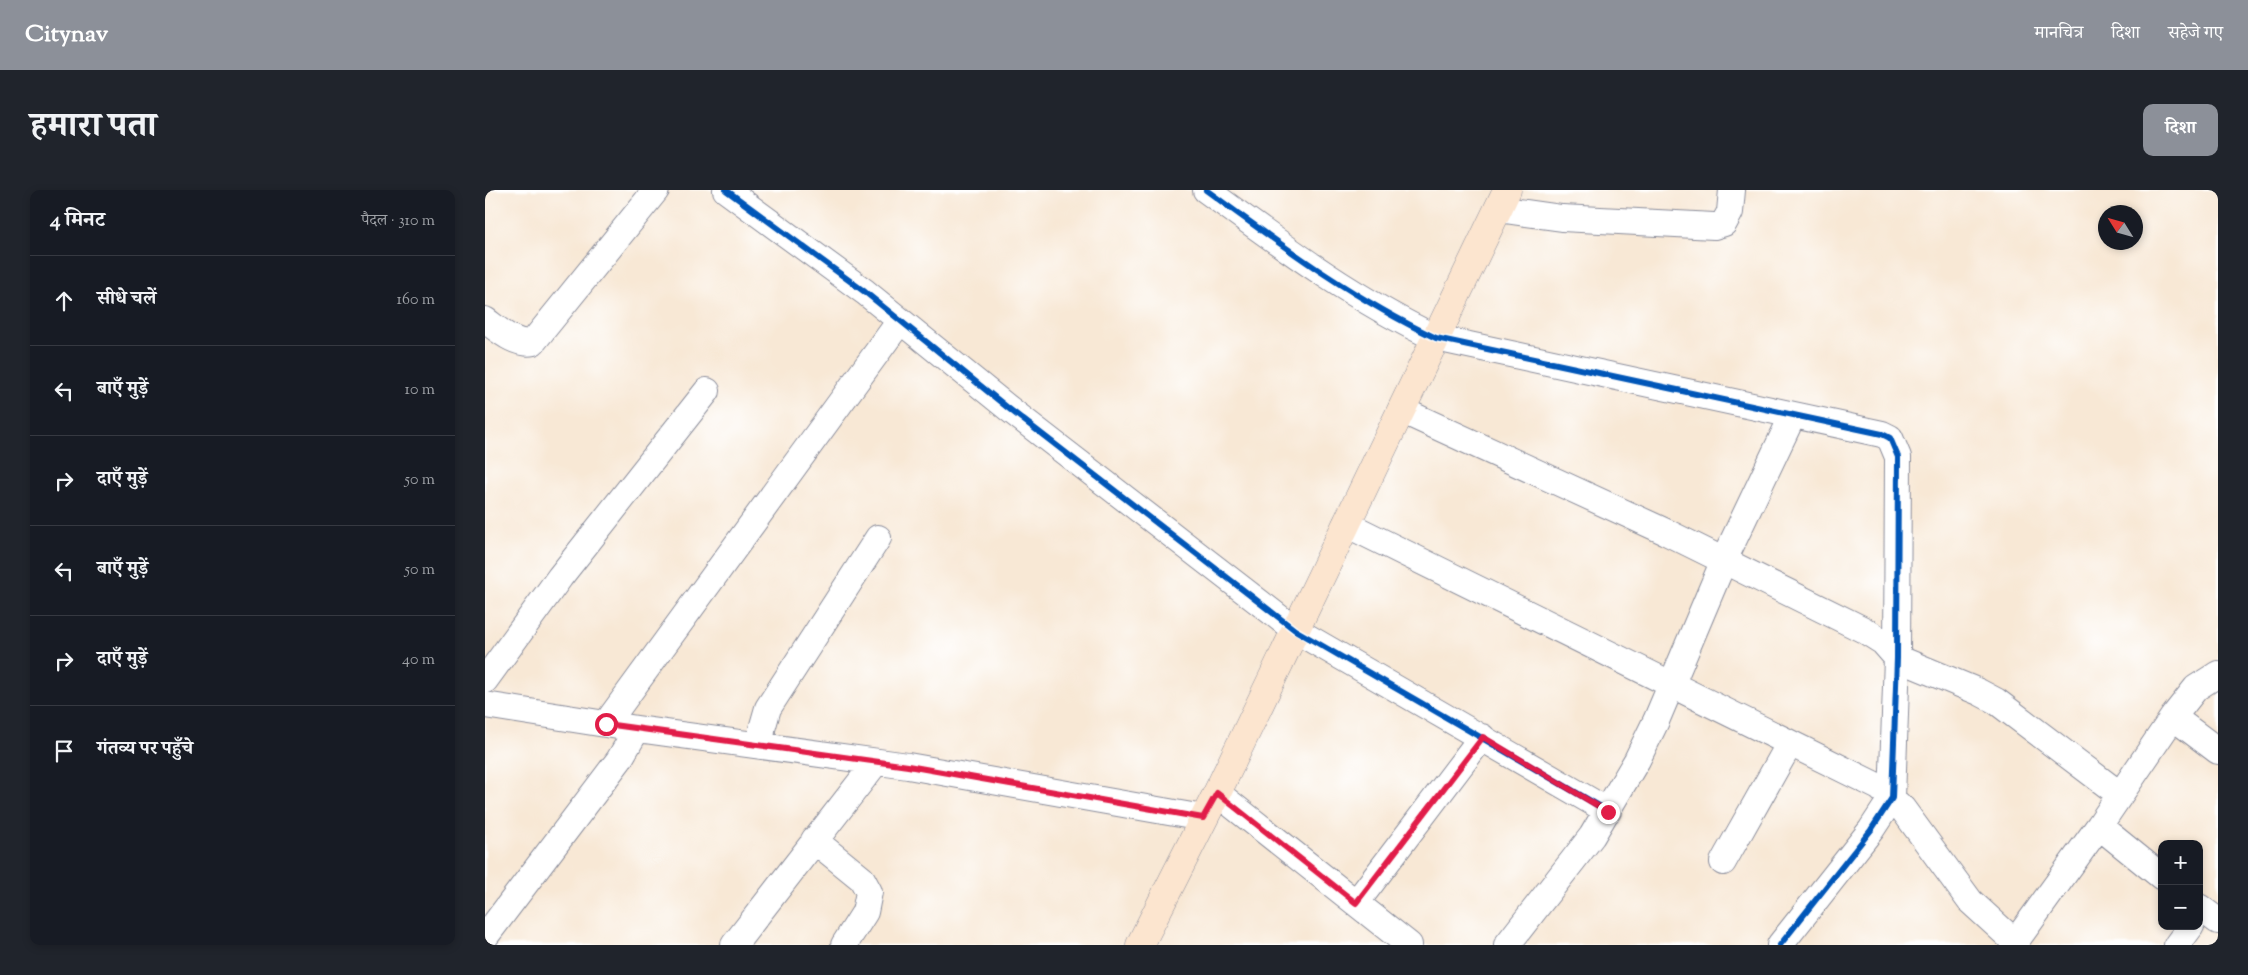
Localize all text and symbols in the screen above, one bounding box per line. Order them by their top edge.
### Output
text: Citynav [25,18,108,52]
text: मानचित्र [2035,21,2083,47]
text: दिशा [2111,21,2140,47]
text: सहेजे गए [2168,21,2223,47]
text: हमारा पता [30,102,157,153]
button: दिशा [2143,104,2218,156]
north arrow [2098,205,2143,250]
text: 4 मिनट [50,206,105,236]
text: पैदल · 310 m [361,210,435,233]
text: सीधे चलें [97,286,156,313]
icon: ahead [50,287,78,315]
text: 160 m [397,289,435,312]
text: बाएँ मुड़ें [97,376,148,403]
icon: left [50,377,78,405]
text: 10 m [405,379,435,402]
text: दाएँ मुड़ें [97,466,148,493]
icon: right [50,467,78,495]
text: 50 m [404,469,435,492]
text: बाएँ मुड़ें [97,556,148,583]
icon: left [50,557,78,585]
text: 50 m [404,559,435,582]
text: दाएँ मुड़ें [97,646,148,673]
icon: right [50,647,78,675]
text: 40 m [402,649,435,672]
route start [595,713,618,736]
text: गंतव्य पर पहुँचे [97,736,193,763]
icon: arrive [50,737,78,765]
route end [1597,801,1620,824]
map controls [2158,840,2203,930]
button: + [2158,840,2203,885]
button: − [2158,885,2203,930]

